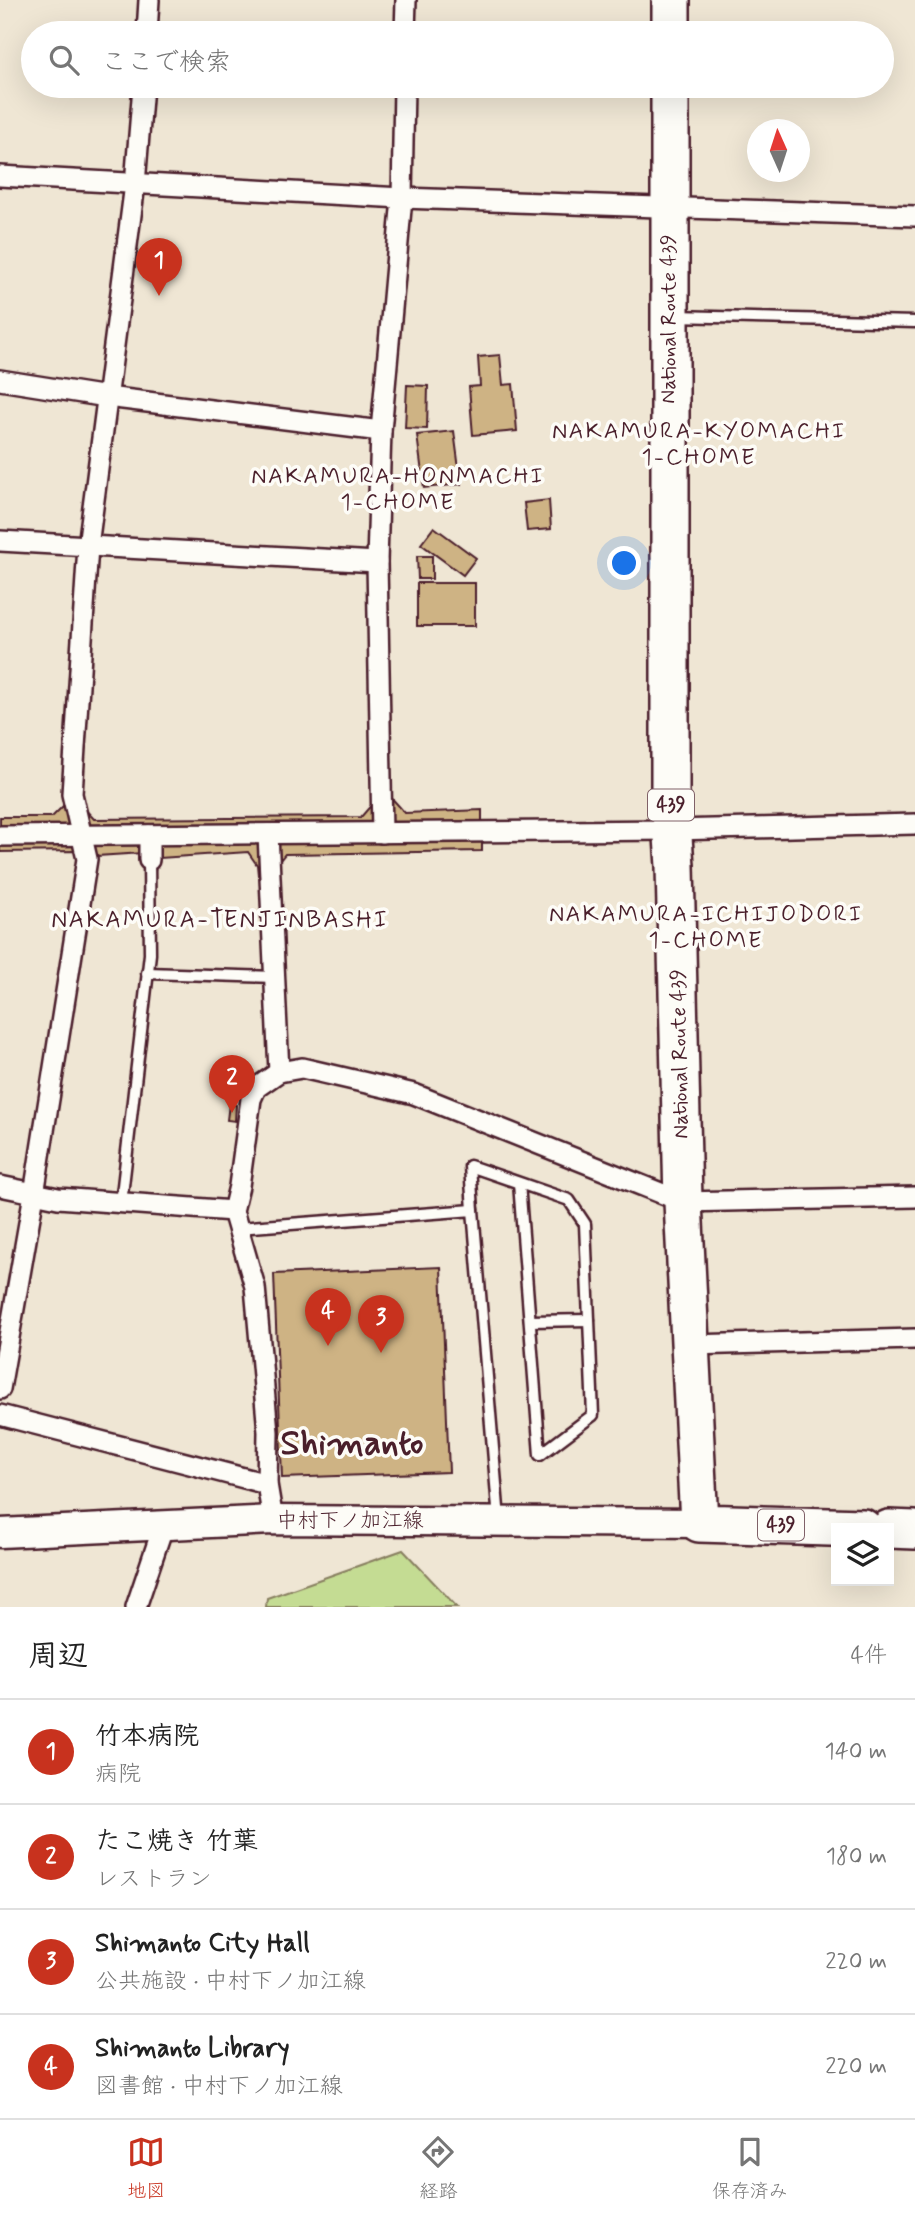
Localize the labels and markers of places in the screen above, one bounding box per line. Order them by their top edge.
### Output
pin: 1 [136,238,182,296]
pin: 2 [209,1055,255,1113]
pin: 4 [305,1288,351,1346]
pin: 3 [358,1295,404,1353]

